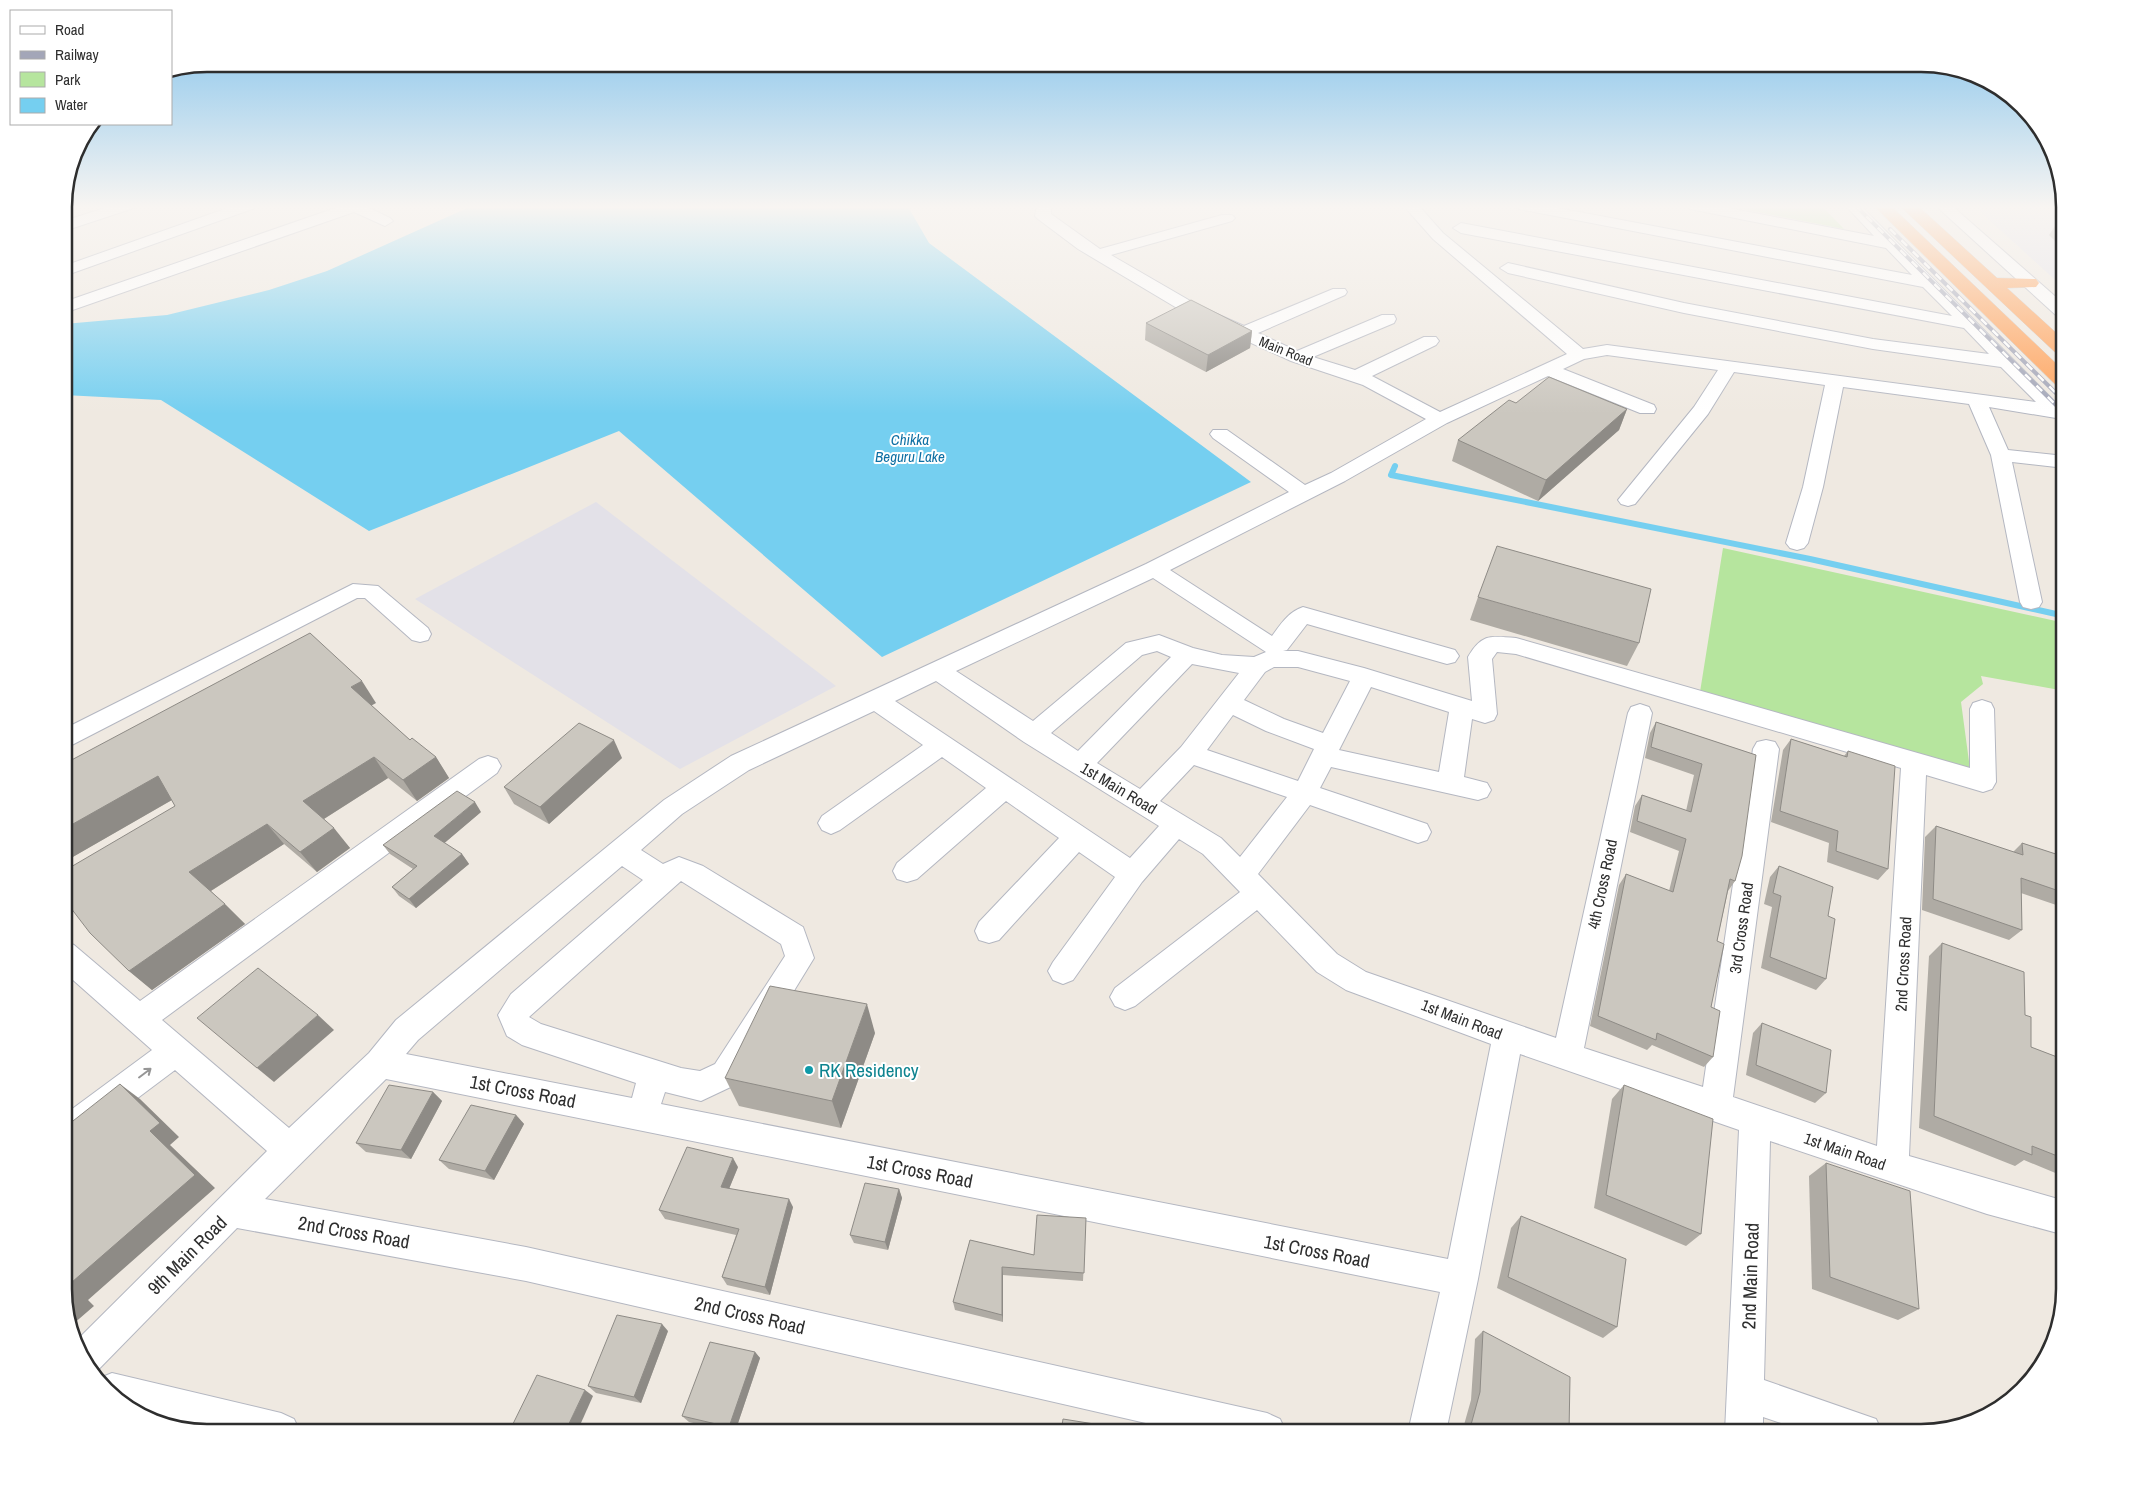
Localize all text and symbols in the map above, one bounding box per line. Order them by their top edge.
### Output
legend [10,10,172,125]
text: Road [55,19,84,40]
text: Railway [55,44,100,65]
text: Park [55,69,81,90]
text: Water [55,94,87,115]
street label: Main Road [1257,332,1315,370]
water label: Chikka Beguru Lake [875,429,945,467]
street label: 1st Main Road [1077,757,1161,819]
street label: 4th Cross Road [1582,837,1622,931]
street label: 3rd Cross Road [1724,881,1758,975]
street label: 2nd Cross Road [1890,916,1916,1012]
street label: 1st Main Road [1418,993,1506,1045]
place label: RK Residency [819,1057,919,1083]
marker: RK Residency [803,1064,815,1076]
one-way arrow [138,1068,152,1078]
street label: 1st Cross Road [468,1068,578,1114]
street label: 1st Main Road [1801,1127,1889,1175]
street label: 1st Cross Road [865,1148,975,1194]
street label: 2nd Cross Road [296,1209,412,1255]
street label: 9th Main Road [142,1210,232,1300]
street label: 2nd Main Road [1735,1222,1765,1330]
street label: 1st Cross Road [1262,1228,1372,1274]
street label: 2nd Cross Road [692,1290,808,1340]

